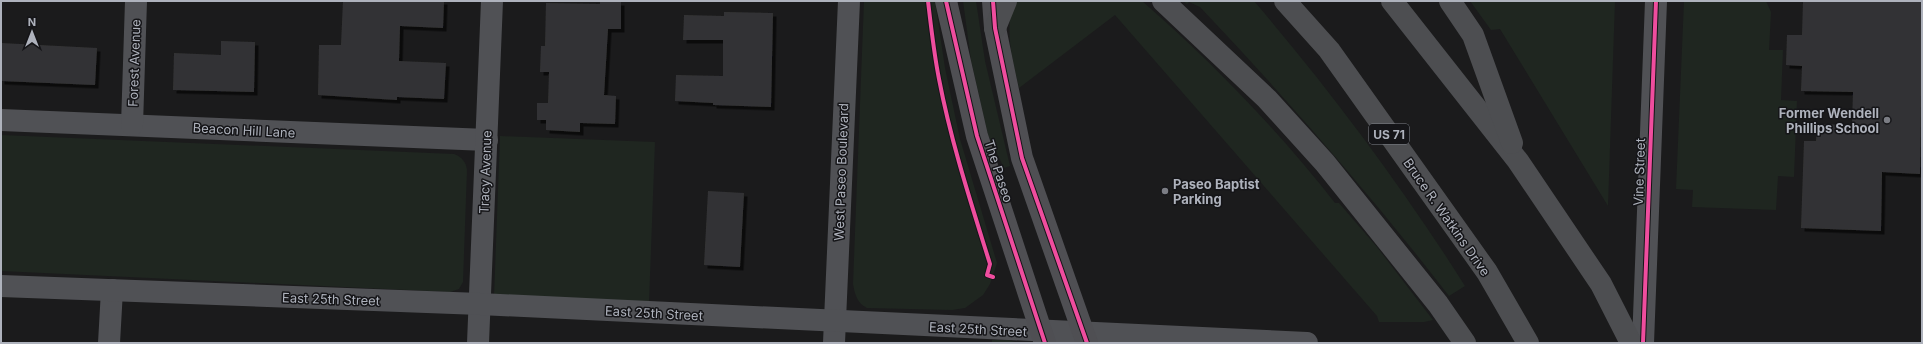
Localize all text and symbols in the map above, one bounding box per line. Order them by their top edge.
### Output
north arrow [12,12,52,52]
text: N [28,15,36,29]
street label: Forest Avenue [124,19,144,107]
street label: West Paseo Boulevard [831,103,851,241]
place label: Former Wendell Phillips School [1779,105,1879,136]
marker: Former Wendell Phillips School [1882,115,1892,125]
street label: Beacon Hill Lane [192,119,296,141]
road number: US 71 [1369,124,1409,144]
street label: Tracy Avenue [476,130,494,214]
street label: The Paseo [981,138,1017,205]
street label: Vine Street [1630,138,1648,206]
street label: Bruce R. Watkins Drive [1400,155,1494,279]
place label: Paseo Baptist Parking [1173,176,1260,207]
marker: Paseo Baptist Parking [1160,186,1170,196]
street label: East 25th Street [282,289,380,309]
street label: East 25th Street [605,302,703,324]
street label: East 25th Street [929,318,1027,340]

